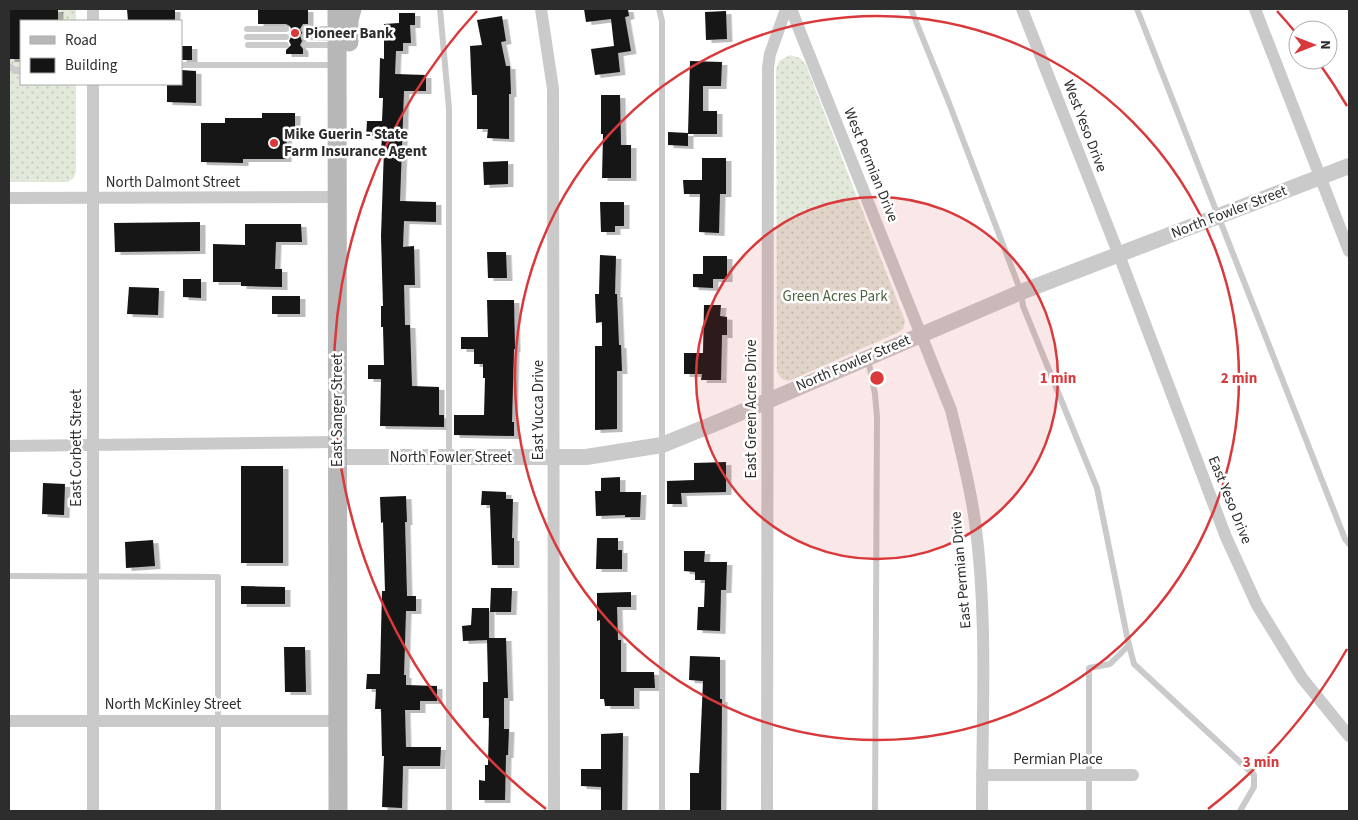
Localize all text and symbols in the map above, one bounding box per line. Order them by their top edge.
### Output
legend [20,20,182,85]
north arrow [1288,20,1338,70]
place label: Pioneer Bank [305,23,394,44]
marker: Pioneer Bank [289,27,301,39]
text: Road [65,30,97,51]
text: N [1315,40,1335,50]
text: Building [65,55,118,76]
street label: West Yeso Drive [1058,77,1112,175]
street label: West Permian Drive [839,105,903,225]
place label: Mike Guerin - State Farm Insurance Agent [284,124,427,162]
marker: Mike Guerin - State Farm Insurance Agent [268,137,280,149]
street label: North Dalmont Street [106,172,240,193]
street label: North Fowler Street [1168,180,1290,244]
park label: Green Acres Park [782,286,888,307]
street label: North Fowler Street [793,329,913,397]
street label: East Green Acres Drive [741,339,762,479]
street label: East Sanger Street [327,353,348,467]
street label: East Yucca Drive [528,360,549,460]
text: 1 min [1040,368,1076,389]
text: 2 min [1221,368,1257,389]
centre of rings [868,369,886,387]
street label: East Corbett Street [66,389,87,507]
street label: North Fowler Street [390,447,512,468]
street label: East Yeso Drive [1203,453,1257,547]
street label: East Permian Drive [945,510,977,630]
street label: North McKinley Street [105,694,241,715]
street label: Permian Place [1013,749,1103,770]
text: 3 min [1243,752,1279,773]

